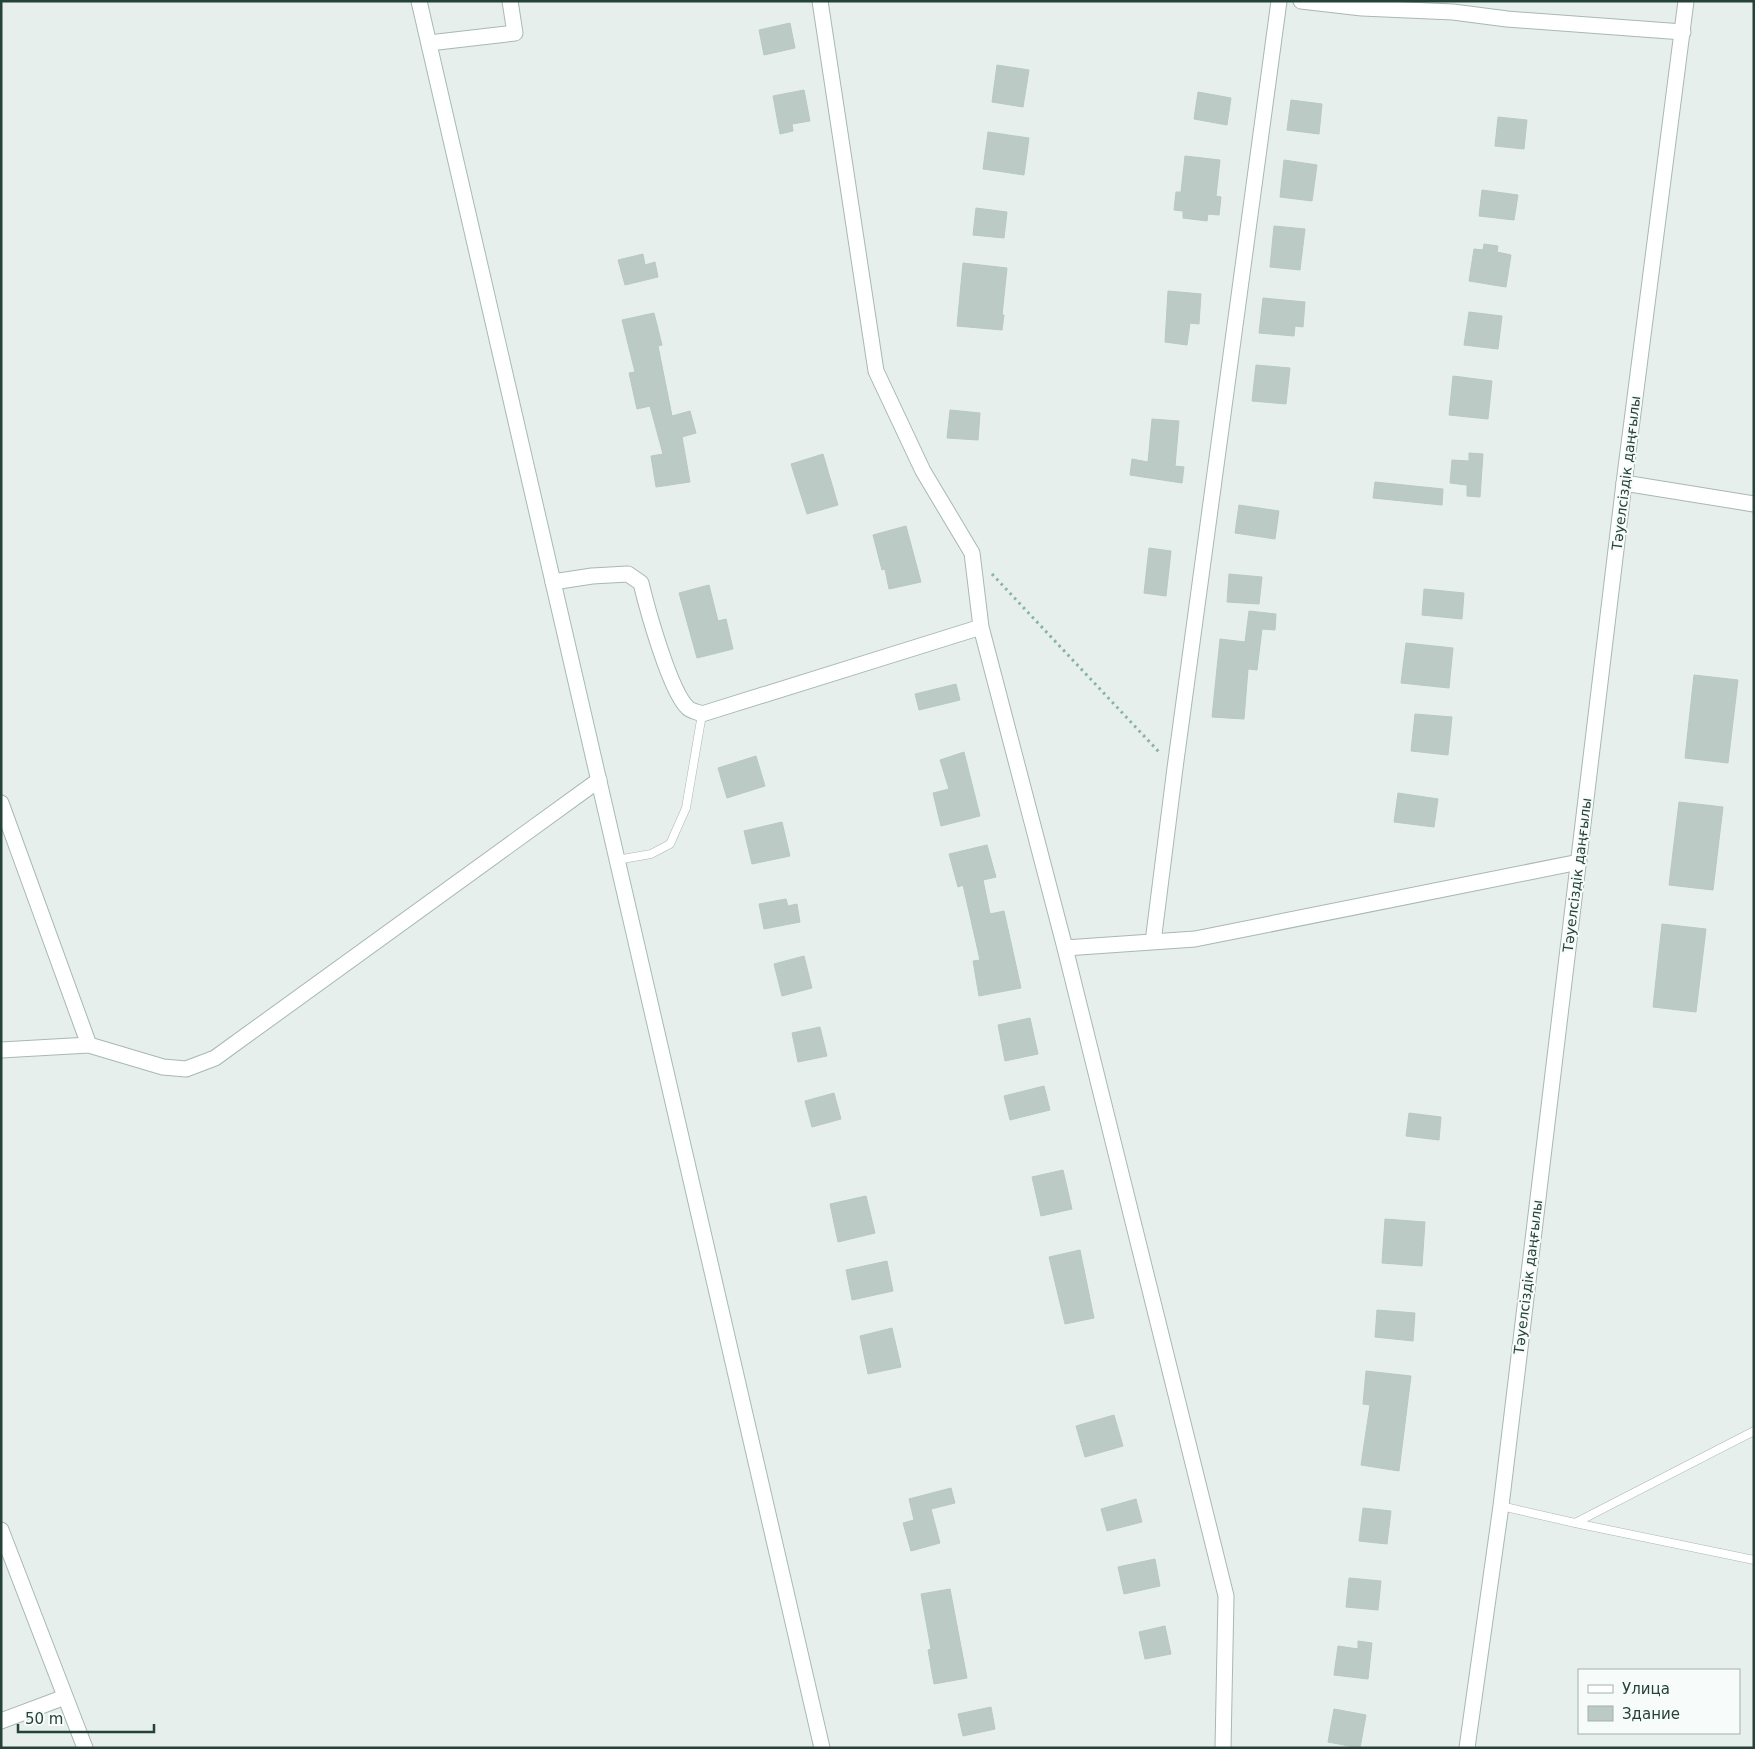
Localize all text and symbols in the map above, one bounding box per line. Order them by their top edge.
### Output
street label: Тәуелсіздік даңғылы [1608,395,1643,552]
street label: Тәуелсіздік даңғылы [1559,797,1594,954]
street label: Тәуелсіздік даңғылы [1510,1199,1545,1356]
legend [1578,1669,1740,1734]
text: Улица [1622,1680,1670,1698]
scale bar [18,1702,154,1734]
text: Здание [1622,1705,1680,1723]
text: 50 m [25,1710,63,1728]

